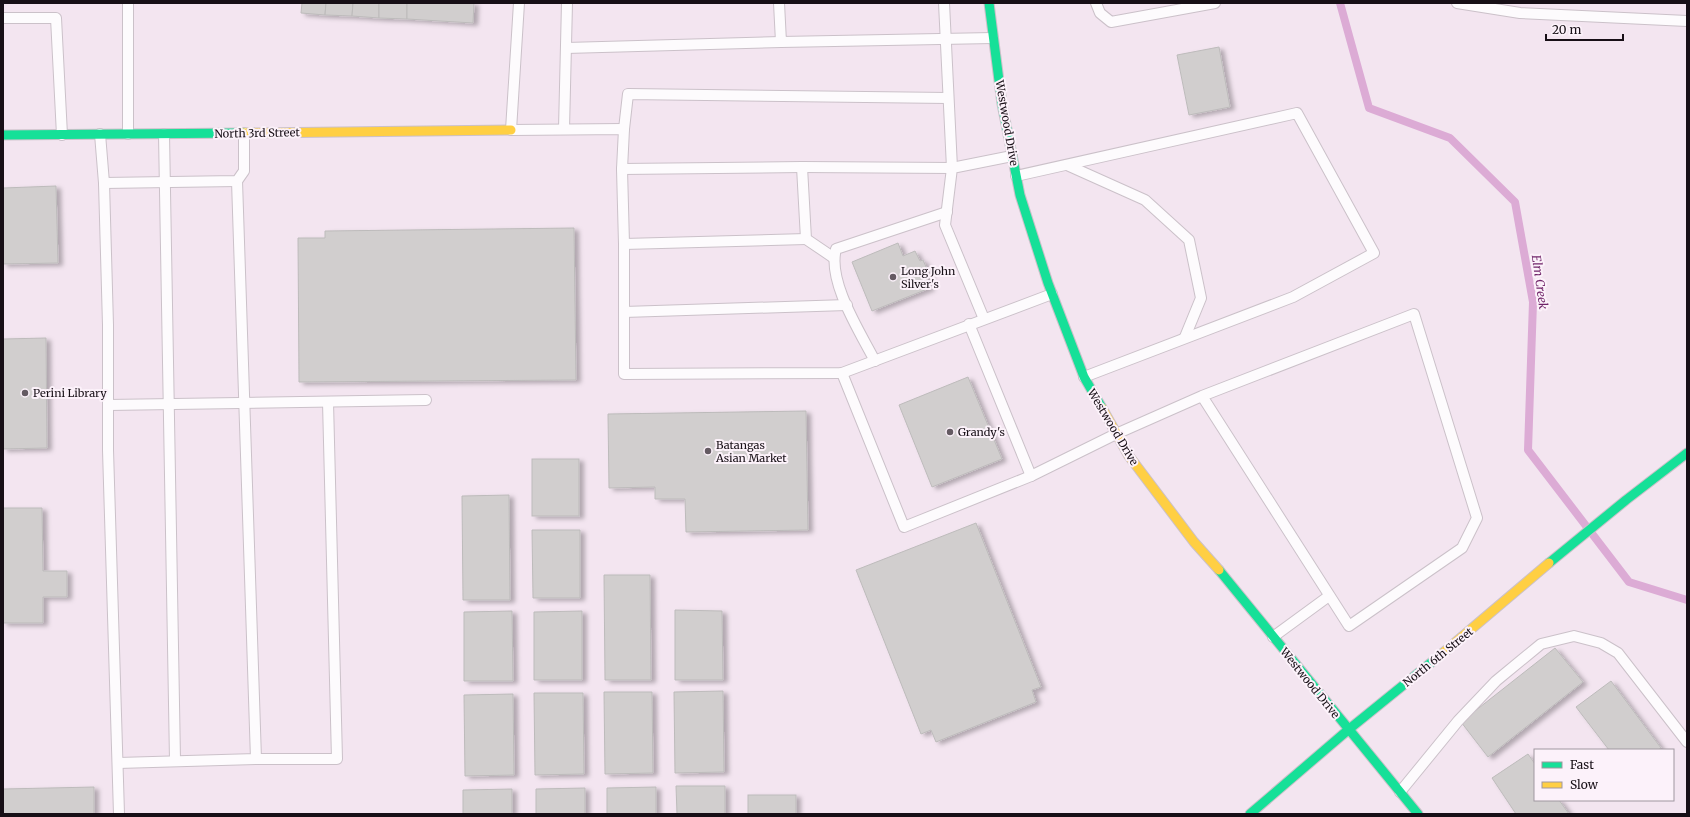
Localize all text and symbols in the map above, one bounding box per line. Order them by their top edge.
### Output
scale bar [1546,16,1623,42]
text: 20 m [1552,22,1581,37]
street label: Westwood Drive [992,78,1021,167]
street label: North 3rd Street [214,125,300,141]
water label: Elm Creek [1529,254,1551,311]
place label: Long John Silver's [901,264,956,291]
marker: Long John Silver's [888,272,898,282]
street label: Westwood Drive [1084,385,1141,468]
place label: Perini Library [33,386,107,400]
marker: Perini Library [20,388,30,398]
place label: Grandy's [958,425,1005,439]
marker: Grandy's [945,427,955,437]
place label: Batangas Asian Market [715,438,787,465]
marker: Batangas Asian Market [703,446,713,456]
street label: North 6th Street [1400,624,1476,689]
street label: Westwood Drive [1277,644,1343,721]
legend [1534,749,1674,801]
text: Fast [1570,757,1594,772]
text: Slow [1570,777,1599,792]

